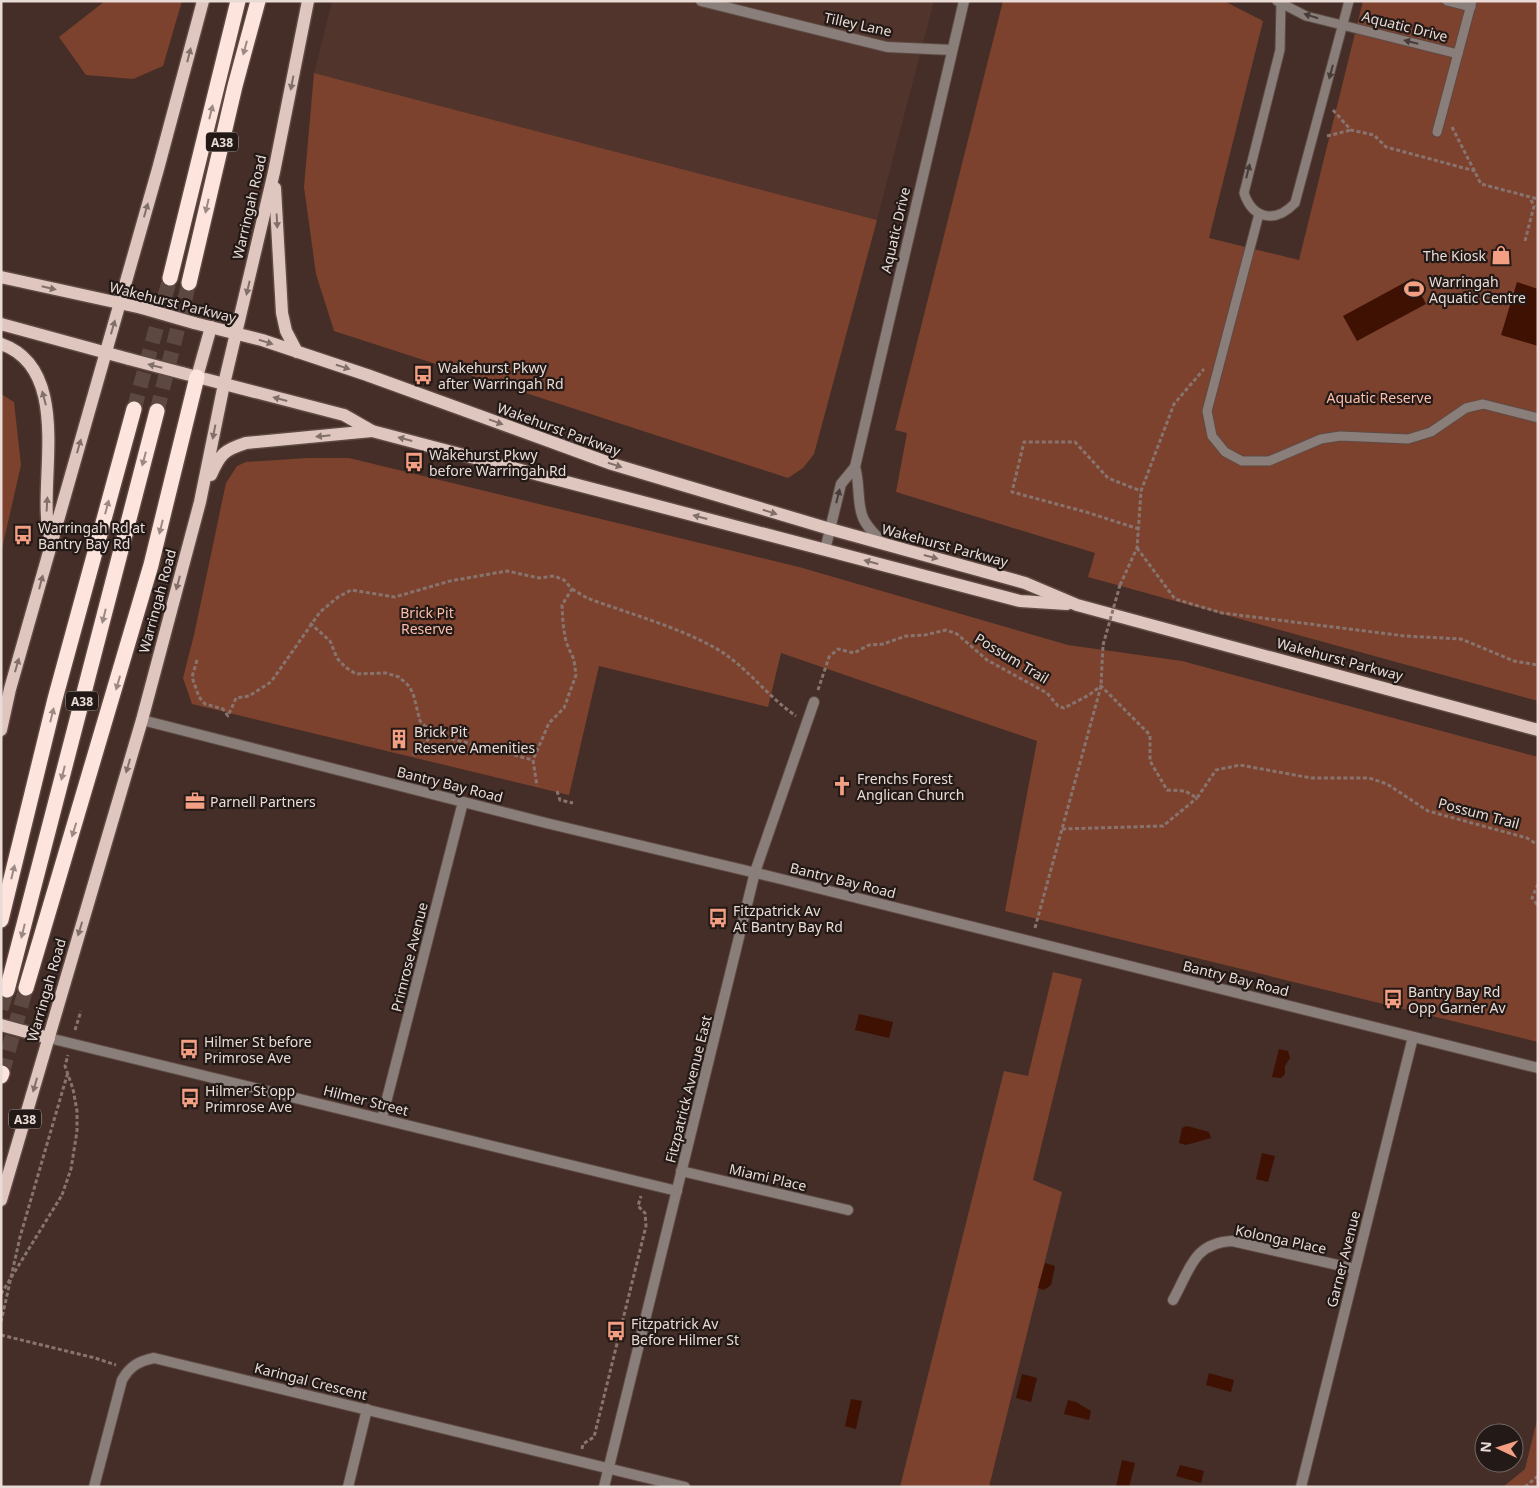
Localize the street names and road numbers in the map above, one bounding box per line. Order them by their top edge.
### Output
street label: Aquatic Drive [1360,6,1450,46]
street label: Tilley Lane [822,8,894,40]
road number: A38 [206,132,238,152]
street label: Warringah Road [228,153,270,261]
street label: Aquatic Drive [876,185,914,275]
street label: Wakehurst Parkway [108,277,239,327]
street label: Wakehurst Parkway [495,398,624,460]
street label: Wakehurst Parkway [880,519,1011,571]
street label: Warringah Road [134,547,180,655]
street label: Possum Trail [971,628,1053,688]
street label: Wakehurst Parkway [1275,633,1406,685]
road number: A38 [66,691,98,710]
street label: Bantry Bay Road [395,762,505,806]
street label: Possum Trail [1436,793,1522,833]
street label: Bantry Bay Road [788,858,898,902]
street label: Primrose Avenue [386,900,432,1014]
street label: Warringah Road [22,936,70,1044]
street label: Bantry Bay Road [1181,956,1291,1000]
street label: Fitzpatrick Avenue East [660,1013,716,1165]
street label: Hilmer Street [321,1080,411,1120]
road number: A38 [9,1110,41,1128]
street label: Miami Place [727,1159,809,1195]
street label: Garner Avenue [1322,1209,1364,1309]
street label: Kolonga Place [1234,1220,1328,1258]
street label: Karingal Crescent [253,1358,369,1404]

